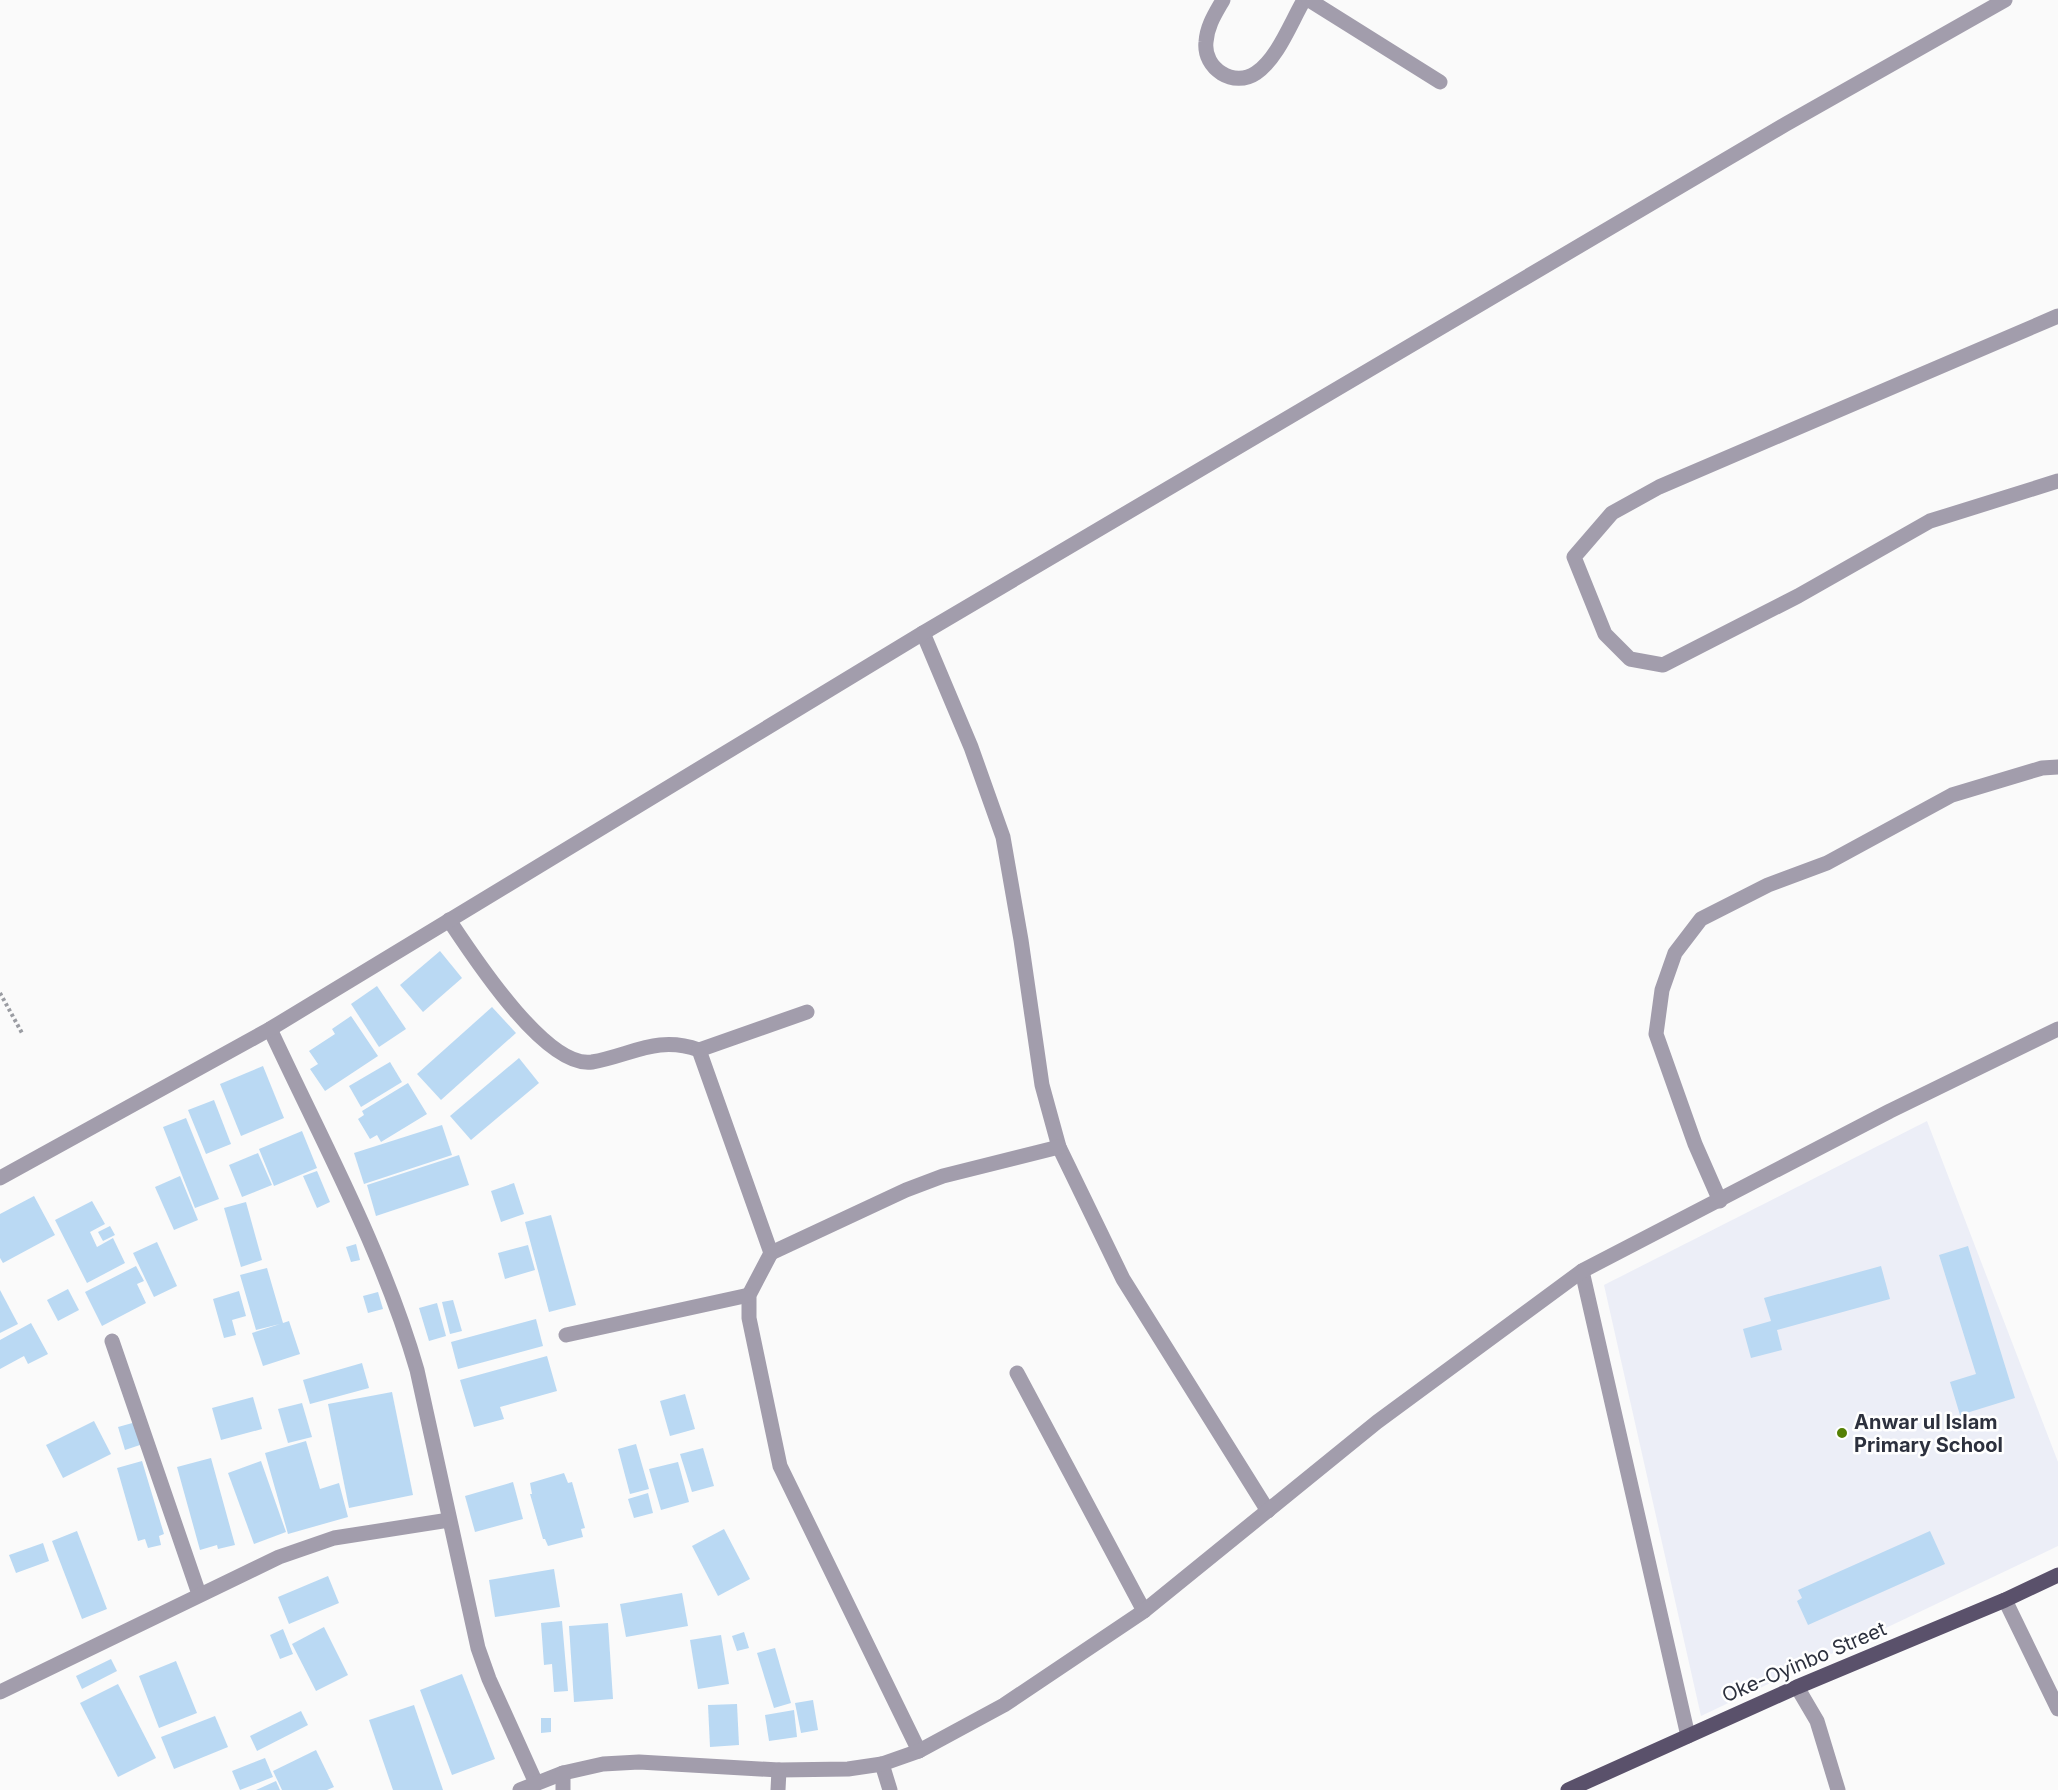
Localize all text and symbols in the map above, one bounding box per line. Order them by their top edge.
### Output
place label: Anwar ul Islam Primary School [1854,1410,2003,1457]
marker: Anwar ul Islam Primary School [1835,1426,1849,1440]
street label: Oke-Oyinbo Street [1718,1616,1890,1707]

